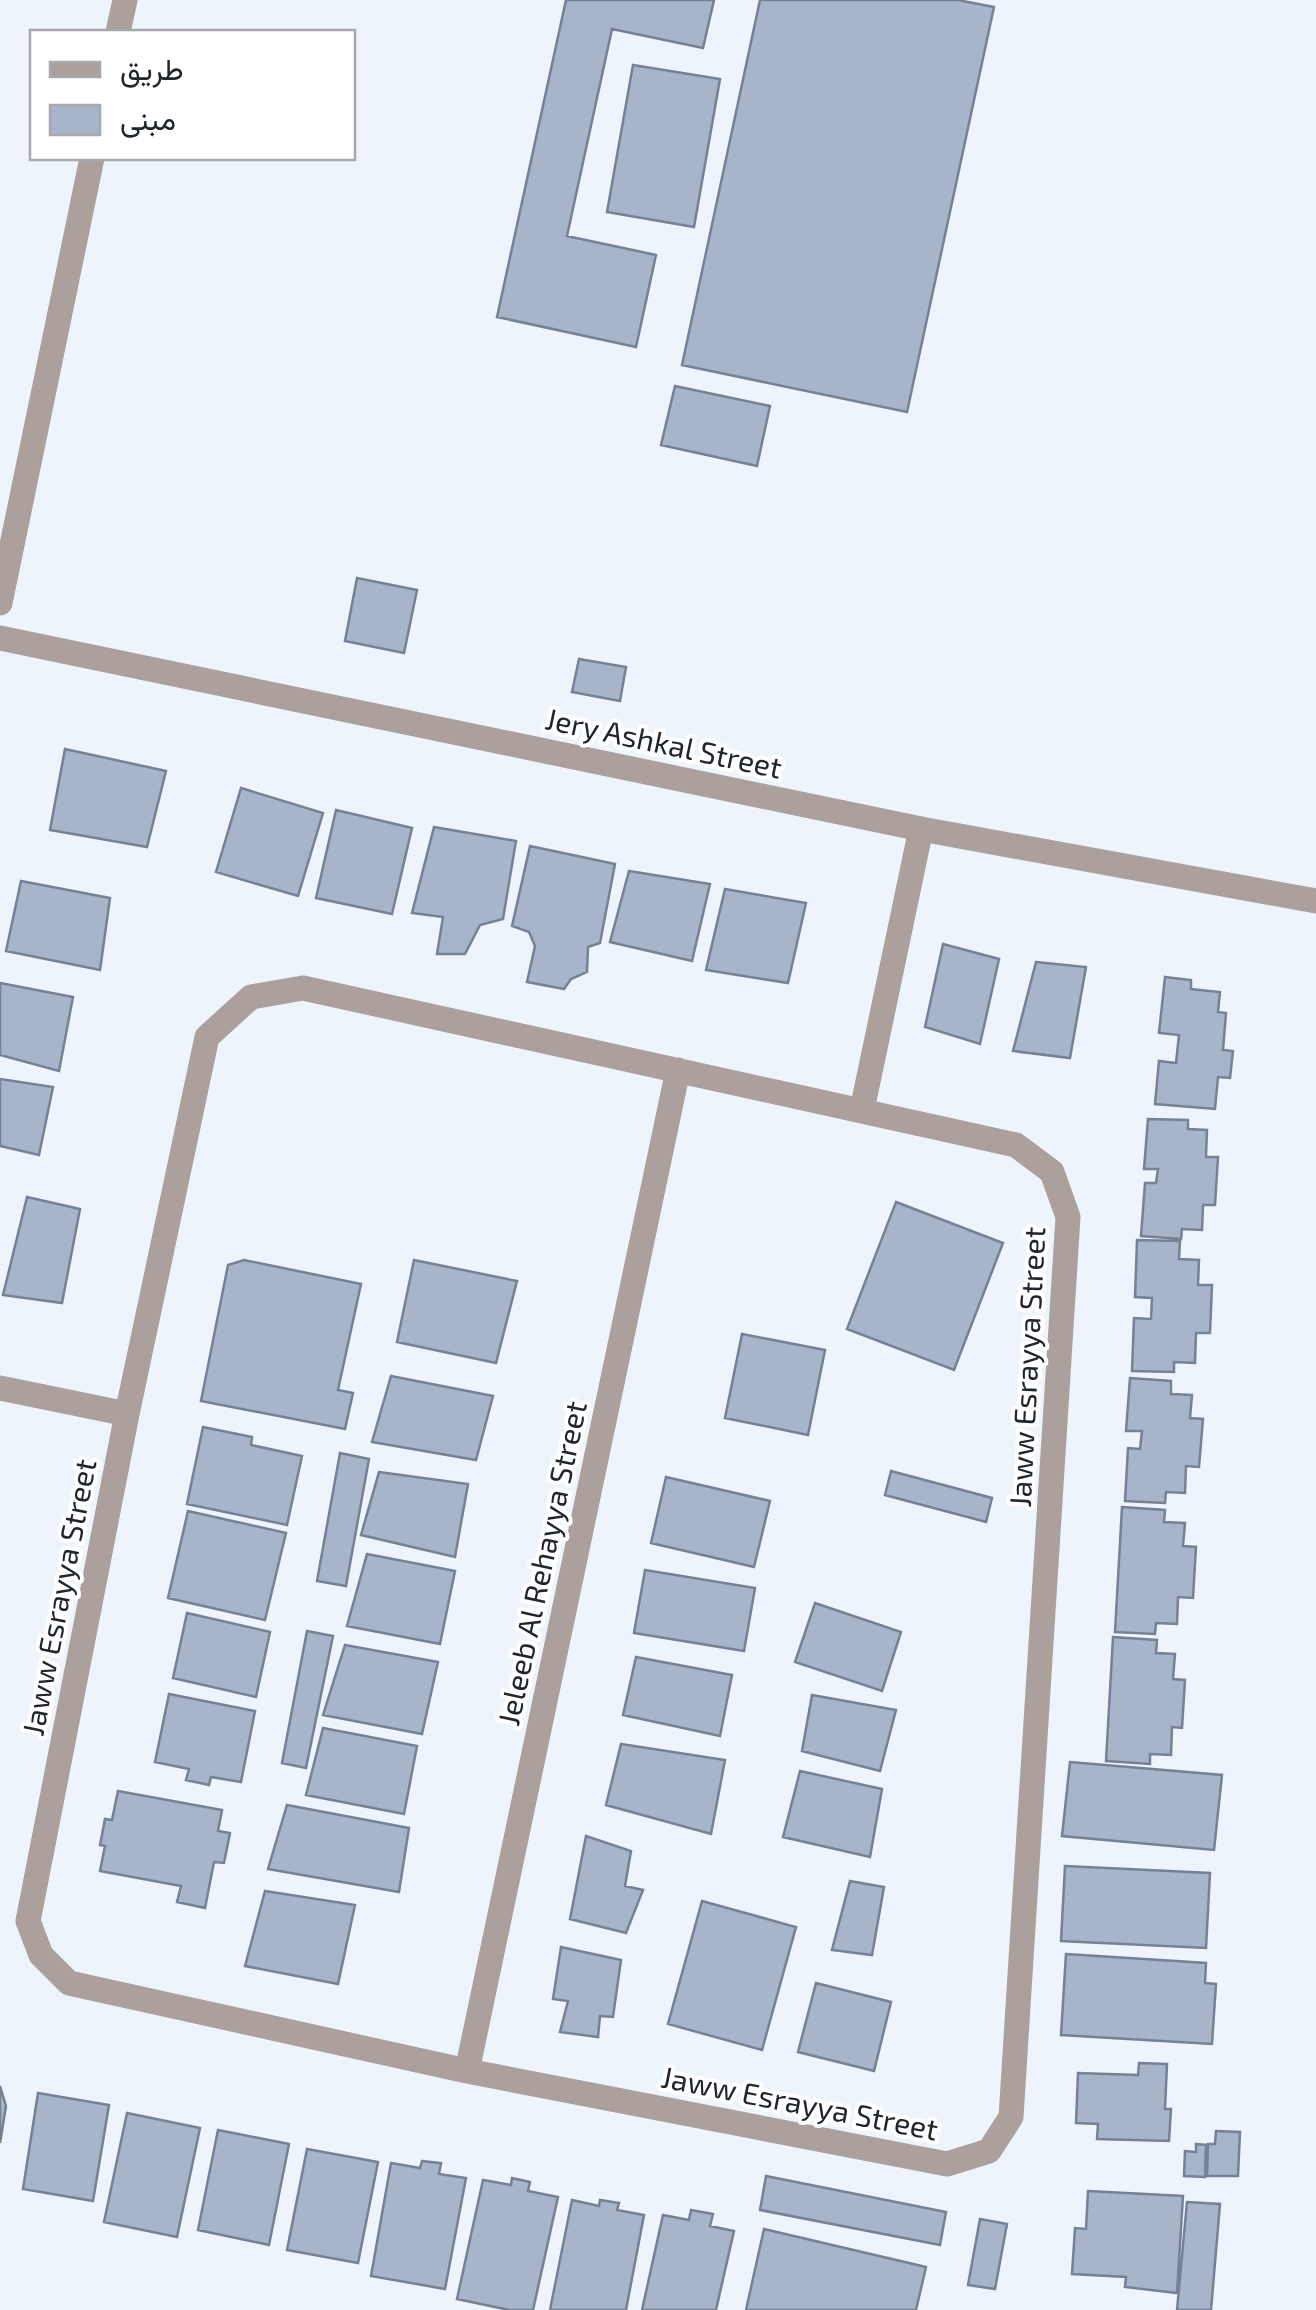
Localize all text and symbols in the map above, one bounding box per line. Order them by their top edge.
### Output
legend [30,30,355,160]
text: طريق [120,50,184,88]
text: مبنى [120,100,176,138]
street label: Jery Ashkal Street [542,699,786,785]
street label: Jaww Esrayya Street [1001,1226,1051,1508]
street label: Jeleeb Al Rehayya Street [489,1398,593,1728]
street label: Jaww Esrayya Street [14,1456,102,1738]
street label: Jaww Esrayya Street [659,2058,941,2146]

